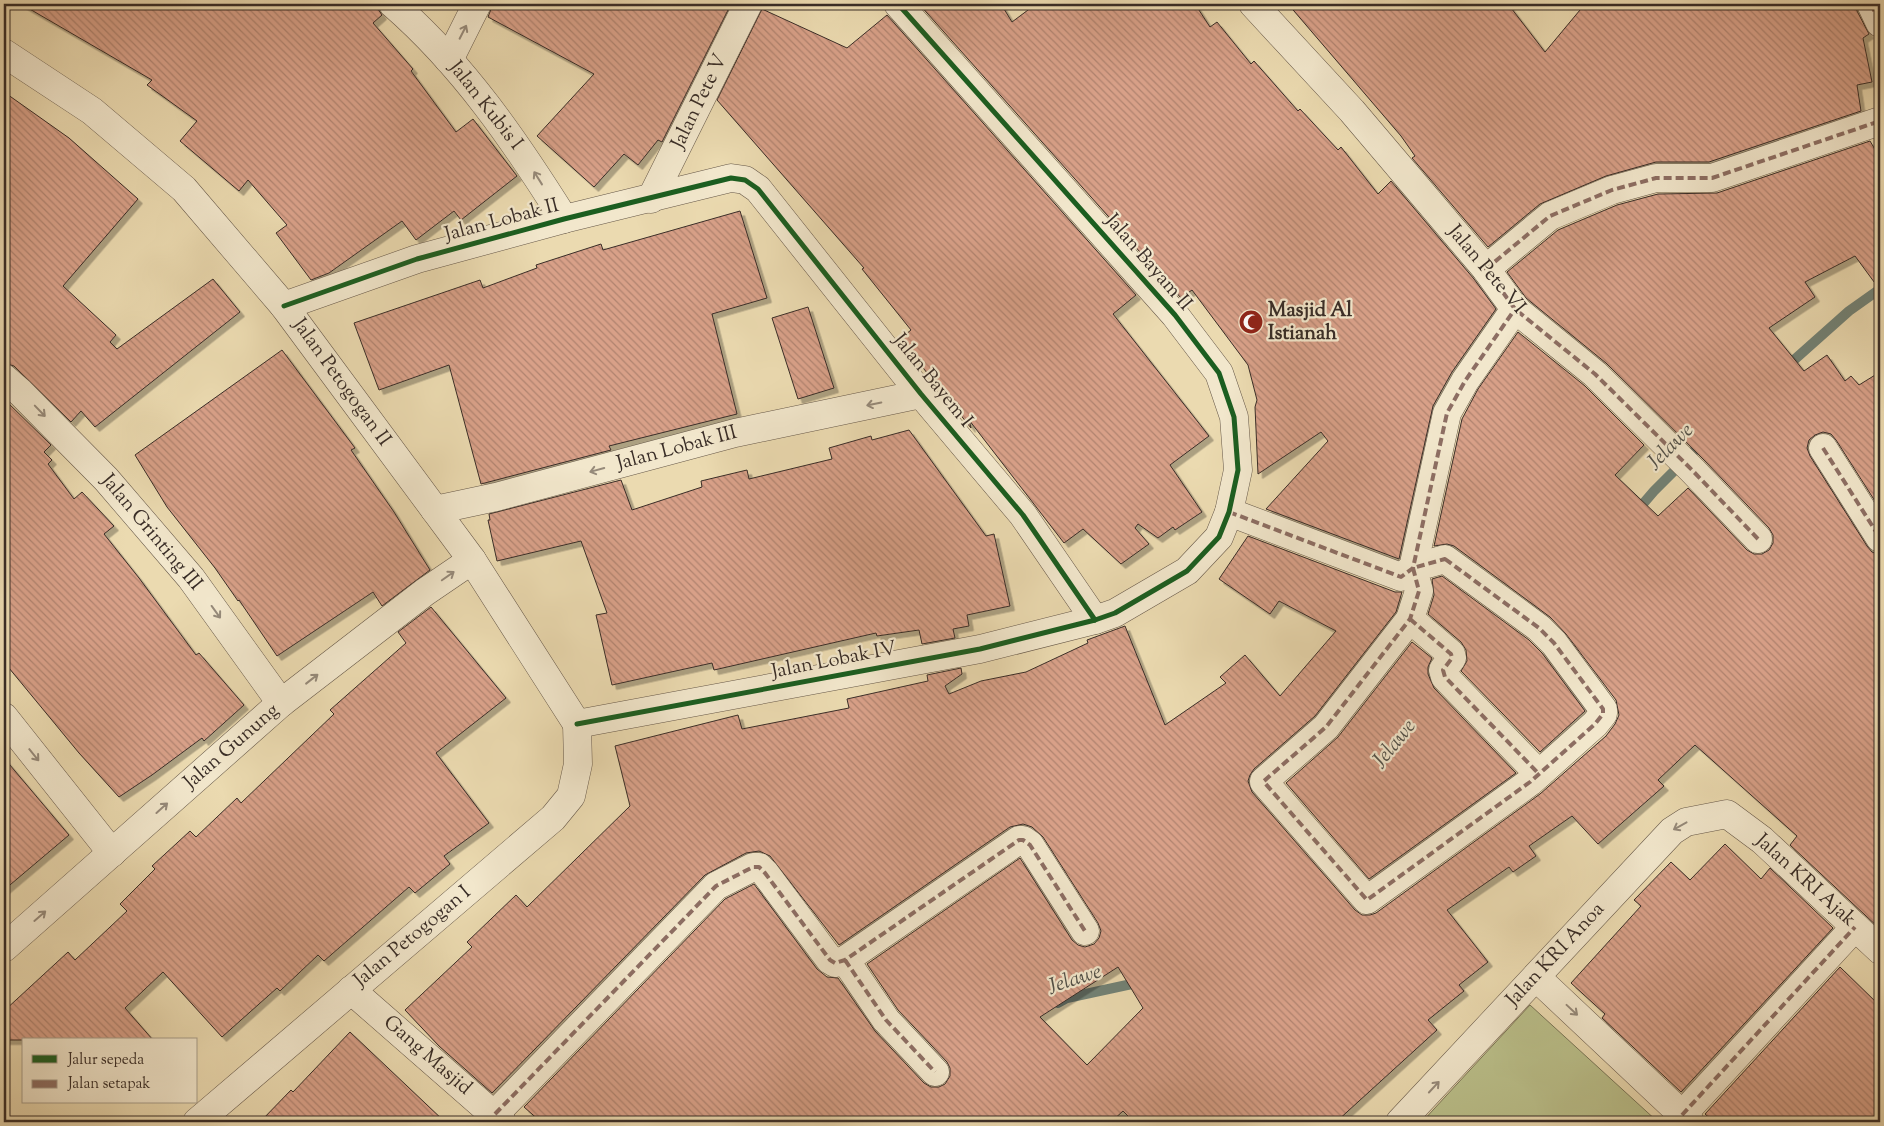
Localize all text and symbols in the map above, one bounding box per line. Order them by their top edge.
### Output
one-way arrow [459,25,468,40]
street label: Jalan Pete V [664,50,735,155]
street label: Jalan Kubis I [440,54,529,157]
one-way arrow [532,171,543,185]
street label: Jalan Lobak II [441,192,563,250]
street label: Jalan Bayam II [1097,207,1199,318]
street label: Jalan Pete VI [1439,218,1532,321]
place label: Masjid Al Istianah [1268,297,1352,349]
mosque icon: Masjid Al Istianah [1238,309,1264,335]
street label: Jalan Petogogan II [284,312,398,453]
street label: Jalan Bayem I [884,327,979,435]
one-way arrow [866,400,882,409]
one-way arrow [33,405,46,417]
water label: Jelawe [1640,417,1701,478]
street label: Jalan Lobak III [613,419,741,479]
one-way arrow [589,466,605,475]
street label: Jalan Grinting III [93,467,209,598]
one-way arrow [441,571,455,581]
one-way arrow [210,605,221,618]
street label: Jalan Lobak IV [768,635,899,688]
one-way arrow [305,674,318,685]
street label: Jalan Gunung [177,697,286,797]
water label: Jelawe [1365,713,1424,776]
one-way arrow [29,748,40,761]
one-way arrow [156,803,169,814]
one-way arrow [1673,822,1688,831]
street label: Jalan KRI Ajak [1747,827,1862,934]
street label: Jalan Petogogan I [347,879,478,996]
street label: Jalan KRI Anoa [1499,896,1612,1014]
one-way arrow [34,910,47,922]
water label: Jelawe [1043,957,1106,1003]
one-way arrow [1565,1004,1578,1016]
street label: Gang Masjid [376,1009,478,1103]
legend [22,1038,198,1104]
text: Jalur sepeda [67,1050,144,1071]
text: Jalan setapak [67,1074,151,1095]
one-way arrow [1428,1080,1440,1093]

